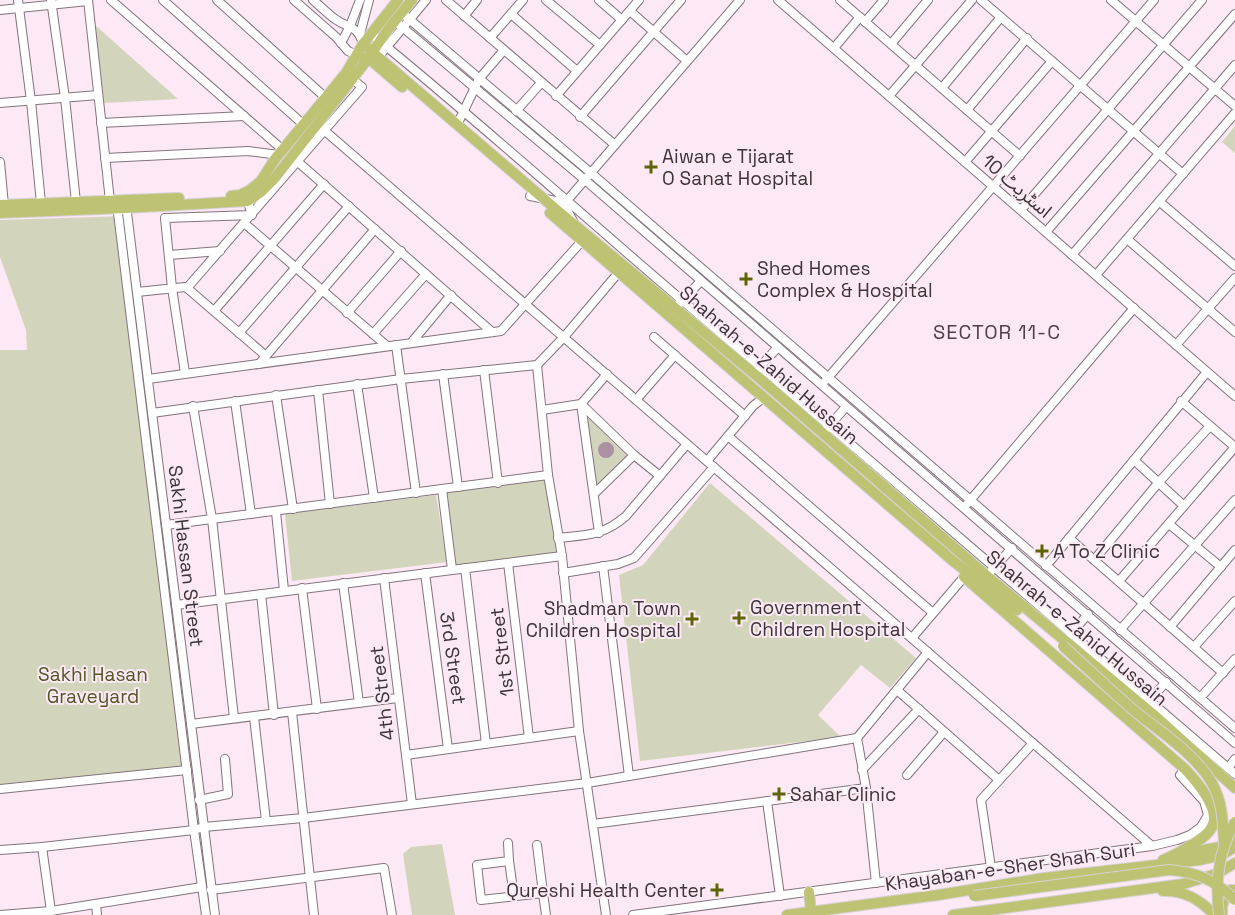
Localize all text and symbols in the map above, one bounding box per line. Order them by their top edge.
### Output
place label: Aiwan e Tijarat O Sanat Hospital [662,144,813,191]
street label: اسٹریٹ 10 [977,149,1057,223]
marker: Aiwan e Tijarat O Sanat Hospital [644,160,658,174]
place label: Shed Homes Complex & Hospital [757,256,933,303]
marker: Shed Homes Complex & Hospital [739,272,753,286]
street label: Shahrah-e-Zahid Hussain [674,280,864,450]
district label: SECTOR 11-C [933,319,1061,345]
street label: Sakhi Hassan Street [162,464,210,648]
place label: A To Z Clinic [1053,539,1160,564]
marker: A To Z Clinic [1035,544,1049,558]
street label: Shahrah-e-Zahid Hussain [981,545,1173,711]
place label: Government Children Hospital [750,595,905,642]
place label: Shadman Town Children Hospital [526,596,681,643]
street label: 1st Street [484,606,520,698]
street label: 3rd Street [434,610,472,706]
marker: Government Children Hospital [732,611,746,625]
marker: Shadman Town Children Hospital [685,612,699,626]
street label: 4th Street [364,644,400,742]
park label: Sakhi Hasan Graveyard [38,662,148,709]
place label: Sahar Clinic [790,782,896,807]
marker: Sahar Clinic [772,787,786,801]
street label: Khayaban-e-Sher Shah Suri [883,837,1137,897]
place label: Qureshi Health Center [506,878,706,903]
marker: Qureshi Health Center [710,883,724,897]

